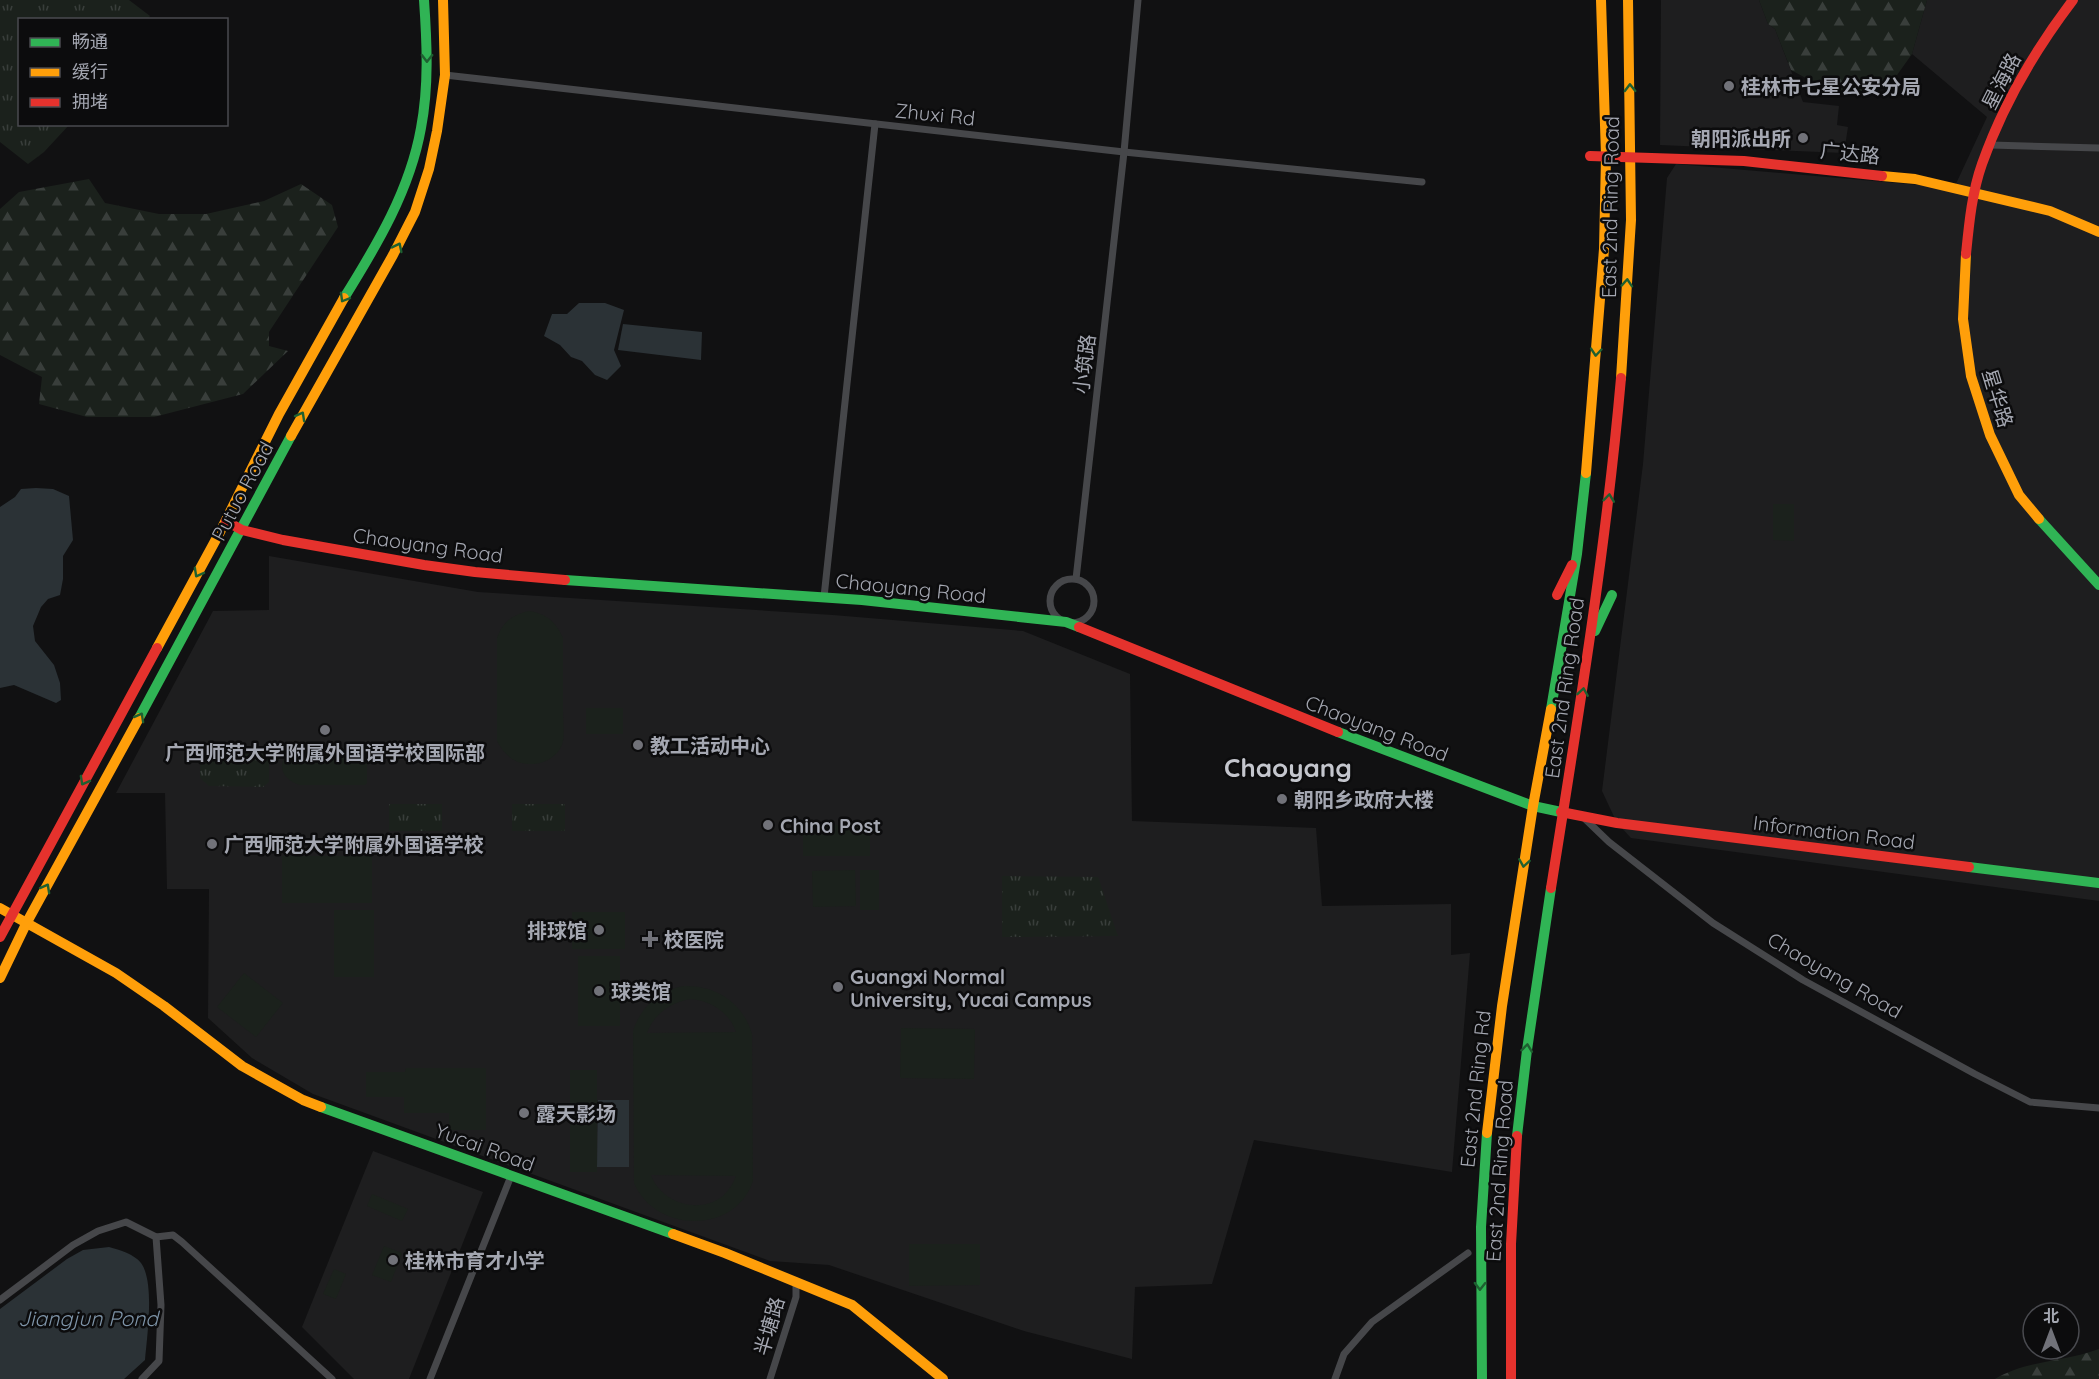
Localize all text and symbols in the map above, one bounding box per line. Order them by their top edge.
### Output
legend [18,18,228,126]
text: 畅通 [72,30,108,53]
street label: 星海路 [1976,49,2026,113]
one-way arrow [420,54,433,63]
text: 缓行 [72,60,108,83]
place label: 桂林市七星公安分局 [1741,74,1921,99]
marker: 桂林市七星公安分局 [1722,79,1736,93]
one-way arrow [1624,84,1636,93]
text: 拥堵 [72,90,108,113]
street label: Zhuxi Rd [894,97,976,131]
street label: East 2nd Ring Road [1596,116,1624,298]
place label: 朝阳派出所 [1691,126,1791,151]
marker: 朝阳派出所 [1796,131,1810,145]
street label: 广达路 [1819,137,1881,169]
one-way arrow [390,242,402,253]
one-way arrow [1621,279,1634,288]
one-way arrow [339,292,351,302]
street label: 小筑路 [1068,333,1100,395]
one-way arrow [1590,348,1603,357]
street label: 星华路 [1977,366,2019,430]
one-way arrow [294,412,305,422]
street label: Putuo Road [205,437,279,545]
one-way arrow [1602,494,1614,503]
street label: Chaoyang Road [351,522,505,568]
one-way arrow [194,567,205,577]
street label: Chaoyang Road [834,568,988,608]
street label: East 2nd Ring Road [1539,596,1589,780]
one-way arrow [1576,687,1588,696]
street label: Chaoyang Road [1302,689,1452,767]
one-way arrow [133,713,144,724]
marker: 广西师范大学附属外国语学校国际部 [318,723,332,737]
place label: 教工活动中心 [650,733,770,758]
marker: 教工活动中心 [631,738,645,752]
place label: 广西师范大学附属外国语学校国际部 [165,740,485,765]
district label: Chaoyang [1224,751,1352,784]
one-way arrow [80,775,91,785]
place label: 朝阳乡政府大楼 [1294,787,1434,812]
marker: 朝阳乡政府大楼 [1275,792,1289,806]
street label: Information Road [1752,810,1916,854]
place label: China Post [780,813,881,838]
marker: China Post [761,818,775,832]
place label: 广西师范大学附属外国语学校 [224,832,484,857]
marker: 广西师范大学附属外国语学校 [205,837,219,851]
one-way arrow [1519,859,1531,868]
one-way arrow [39,884,50,895]
place label: 排球馆 [527,918,587,943]
marker: 排球馆 [592,923,606,937]
street label: Chaoyang Road [1763,926,1907,1024]
place label: 校医院 [664,927,724,952]
marker: 校医院 [641,930,659,948]
place label: Guangxi Normal University, Yucai Campus [850,964,1092,1012]
place label: 球类馆 [611,979,671,1004]
marker: Guangxi Normal University, Yucai Campus [831,980,845,994]
marker: 球类馆 [592,984,606,998]
street label: East 2nd Ring Rd [1454,1009,1496,1169]
one-way arrow [1520,1044,1533,1053]
street label: East 2nd Ring Road [1480,1079,1518,1263]
place label: 露天影场 [536,1101,616,1126]
marker: 露天影场 [517,1106,531,1120]
street label: Yucai Road [432,1117,538,1177]
place label: 桂林市育才小学 [405,1248,545,1273]
marker: 桂林市育才小学 [386,1253,400,1267]
one-way arrow [1474,1282,1487,1291]
street label: 半塘路 [749,1294,789,1358]
north arrow [2021,1301,2081,1361]
water label: Jiangjun Pond [18,1305,160,1331]
text: 北 [2043,1306,2059,1326]

